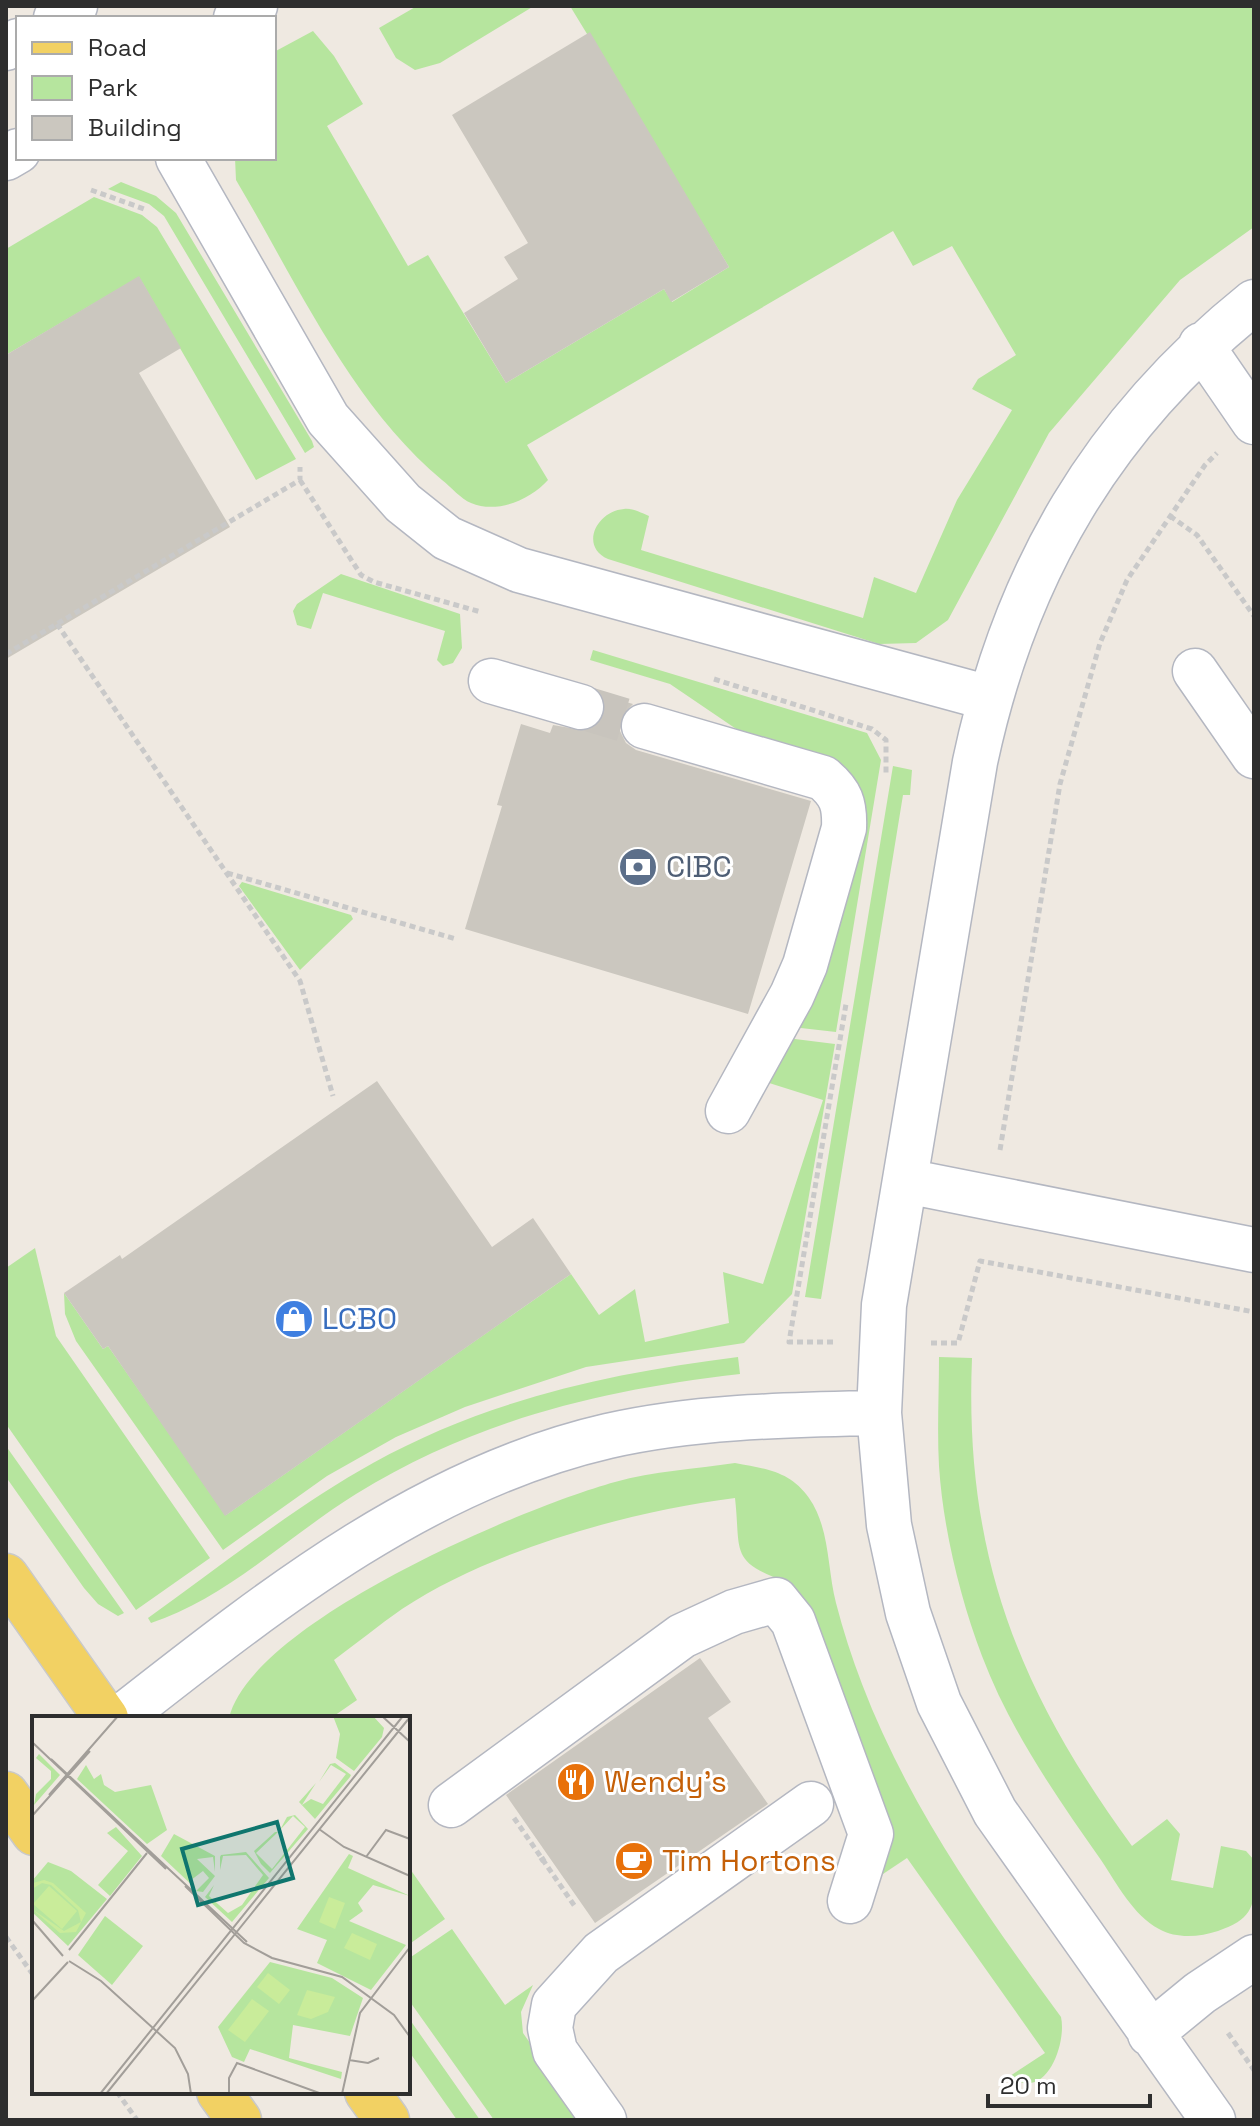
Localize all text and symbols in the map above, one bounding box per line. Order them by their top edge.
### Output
legend [16,16,276,160]
text: Road [88,32,147,63]
text: Park [88,72,138,103]
text: Building [88,112,182,143]
bank icon: CIBC [617,846,659,888]
place label: CIBC [666,847,732,886]
shop icon: LCBO [273,1298,315,1340]
place label: LCBO [322,1299,397,1338]
inset map [32,1716,410,2094]
restaurant icon: Wendy's [555,1761,597,1803]
place label: Wendy's [604,1762,727,1801]
cafe icon: Tim Hortons [613,1840,655,1882]
place label: Tim Hortons [662,1841,836,1880]
scale bar [988,2058,1150,2108]
text: 20 m [1000,2070,1057,2101]

